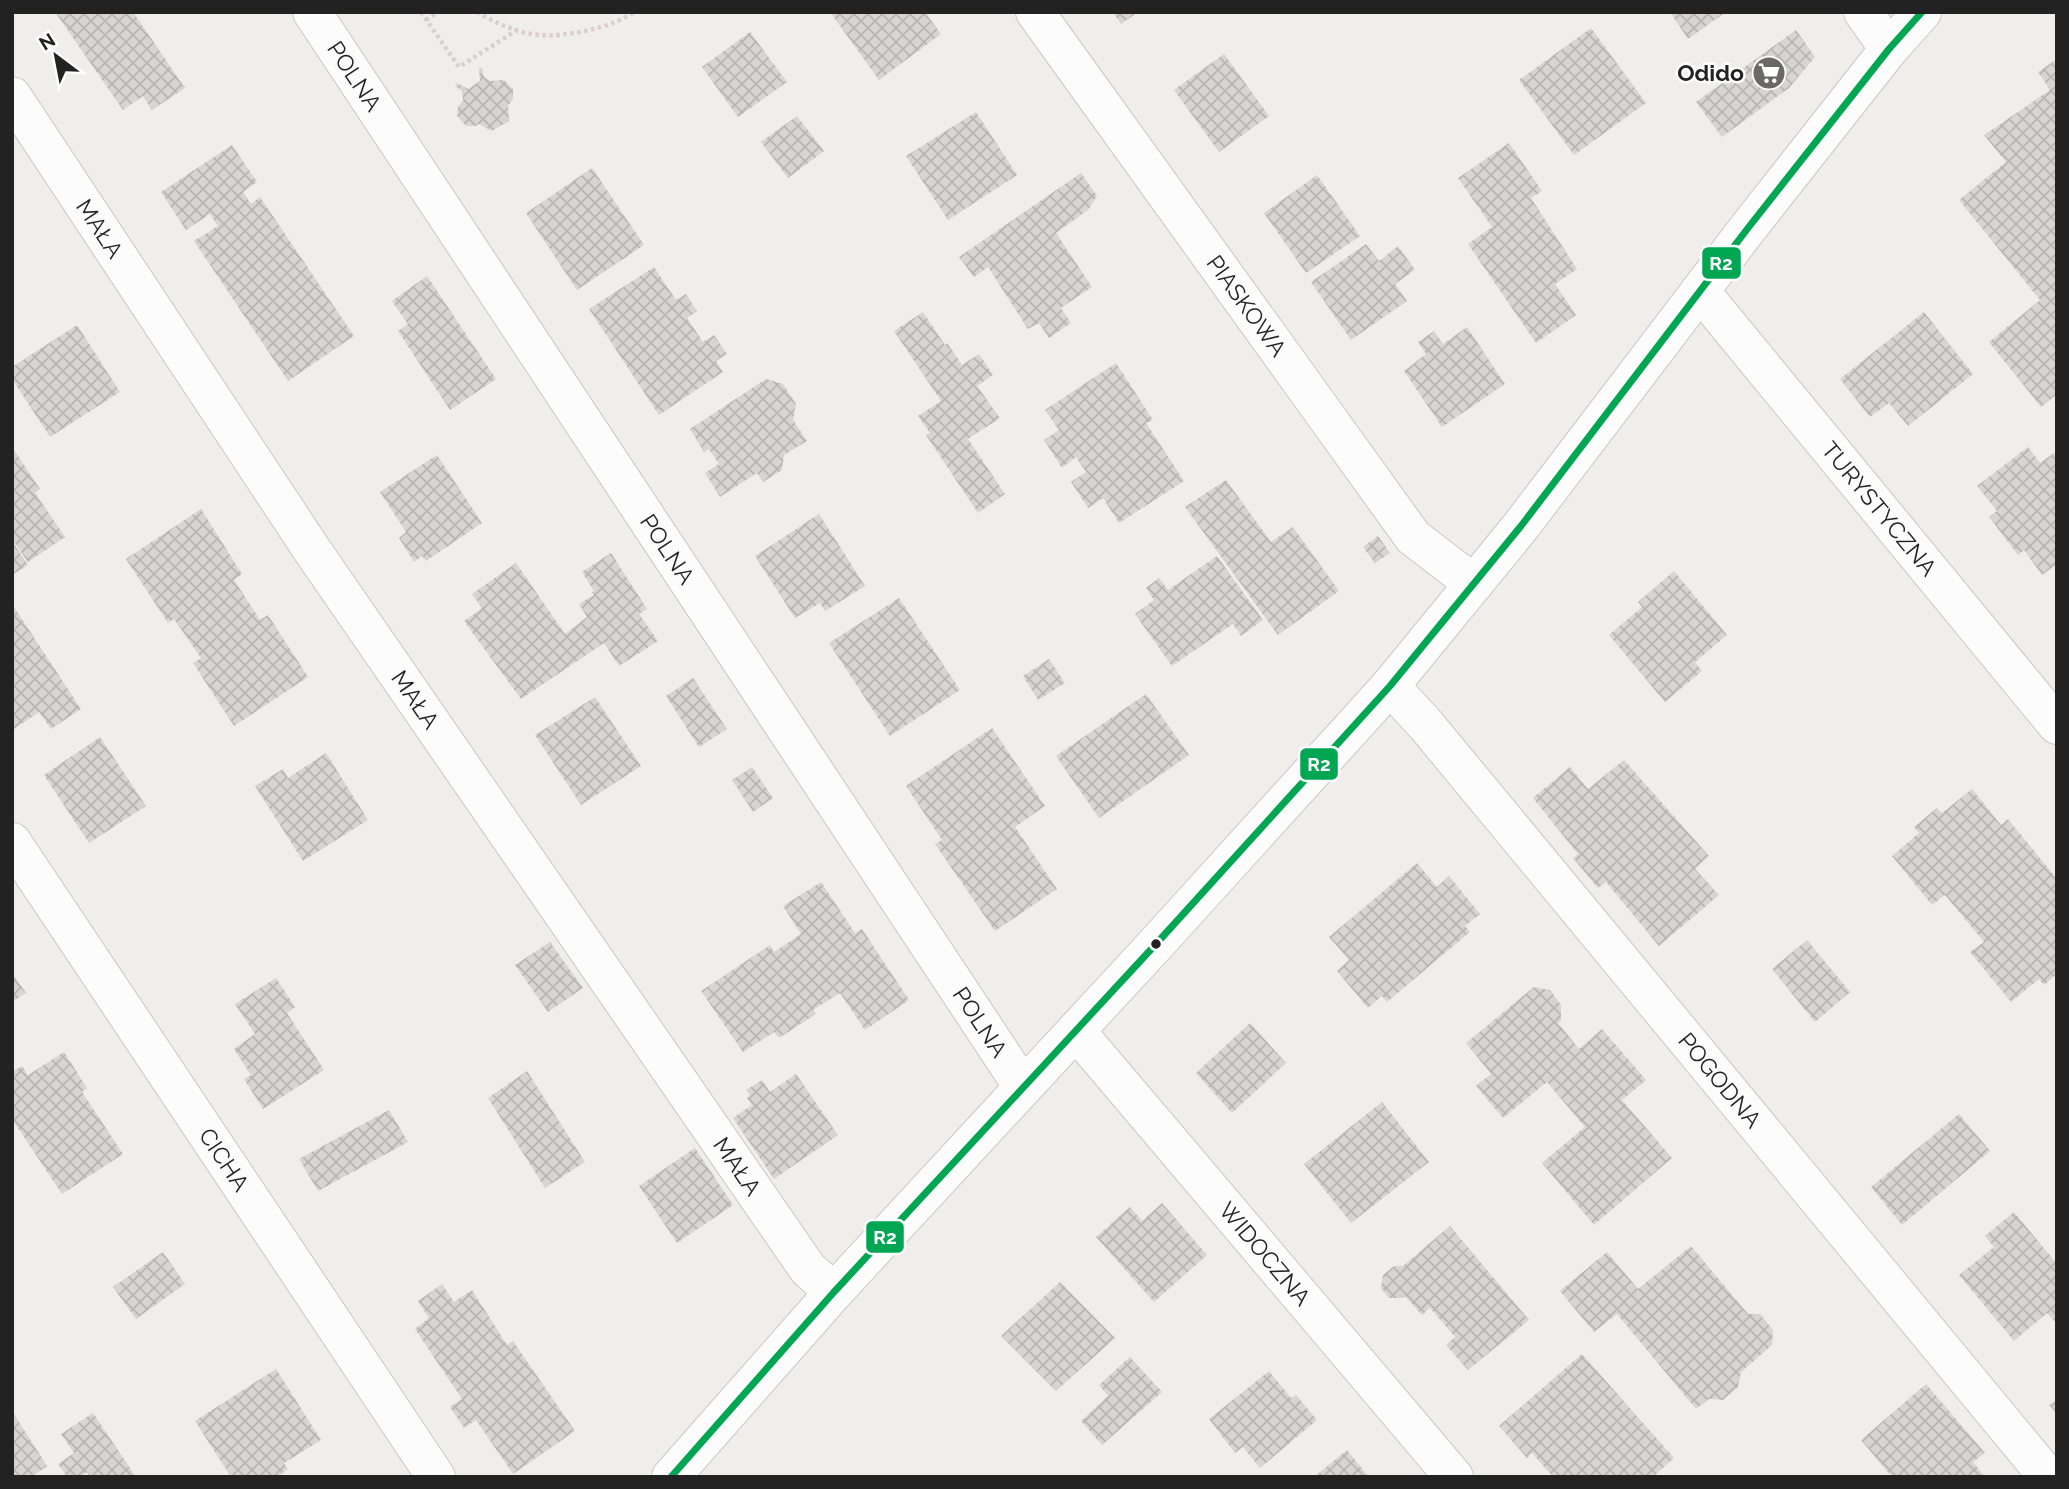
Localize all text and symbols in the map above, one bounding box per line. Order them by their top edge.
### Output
north arrow [21,21,91,91]
text: N [35,28,59,55]
street label: POLNA [322,36,388,116]
supermarket icon: Odido [1750,54,1788,92]
place label: Odido [1677,59,1744,86]
street label: MAŁA [71,194,129,263]
line badge: R2 [1701,246,1742,280]
street label: PIASKOWA [1201,250,1293,362]
text: R2 [1709,252,1733,274]
street label: TURYSTYCZNA [1816,436,1943,581]
street label: POLNA [635,509,701,589]
street label: MAŁA [386,665,445,734]
line badge: R2 [1299,747,1339,781]
text: R2 [1307,753,1331,775]
unlabelled marker [1149,937,1163,951]
street label: POLNA [948,982,1014,1062]
street label: POGODNA [1673,1027,1768,1133]
street label: CICHA [194,1123,255,1196]
street label: MAŁA [708,1132,767,1201]
street label: WIDOCZNA [1214,1196,1317,1311]
line badge: R2 [865,1220,905,1254]
text: R2 [873,1226,897,1248]

